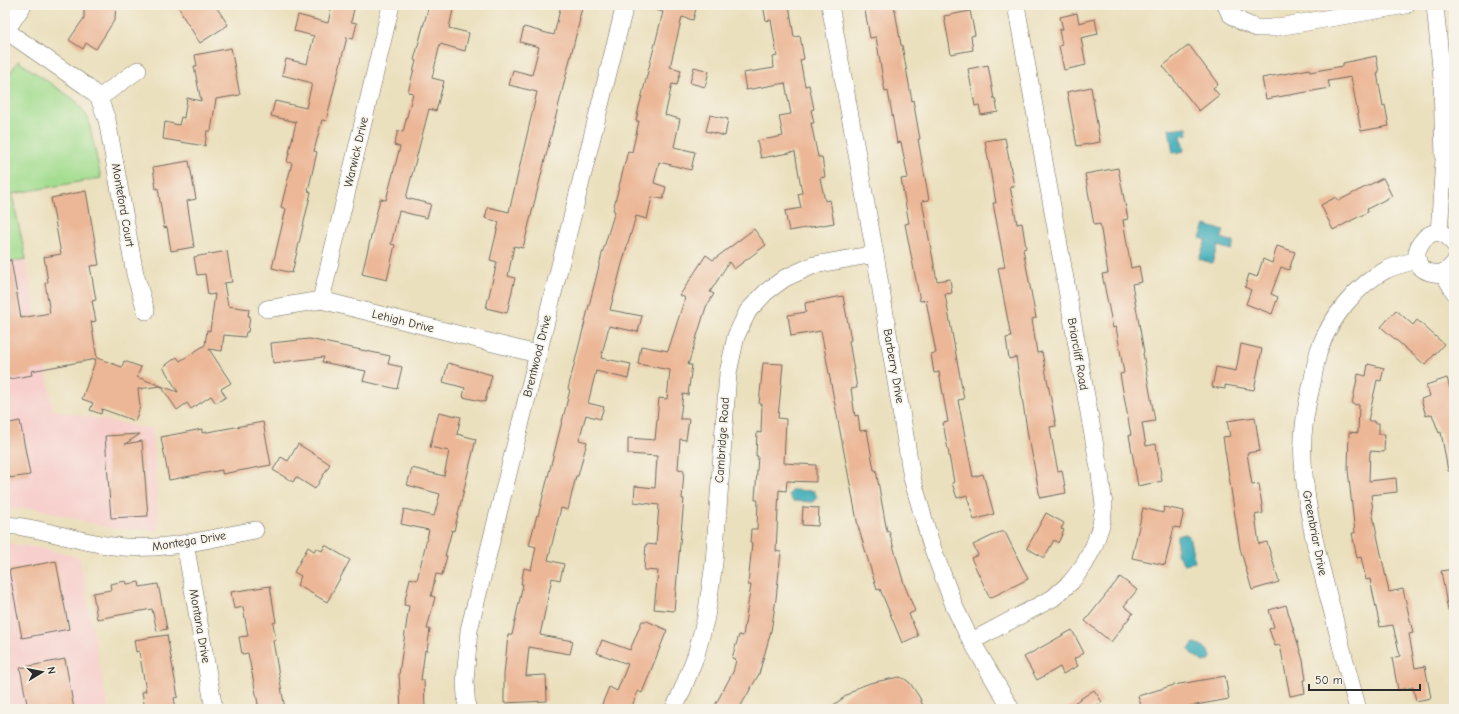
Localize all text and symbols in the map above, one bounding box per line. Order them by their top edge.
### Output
street label: Warwick Drive [341,115,371,189]
street label: Monteford Court [109,162,137,248]
street label: Lehigh Drive [370,307,436,335]
street label: Brentwood Drive [520,314,554,398]
street label: Briarcliff Road [1065,317,1091,391]
street label: Barberry Drive [881,328,907,404]
street label: Cambridge Road [712,397,732,483]
street label: Greenbriar Drive [1300,489,1330,577]
street label: Montega Drive [151,528,227,554]
street label: Montana Drive [187,588,213,664]
north arrow [22,652,62,692]
text: N [44,666,58,675]
scale bar [1309,666,1420,692]
text: 50 m [1315,673,1343,687]

